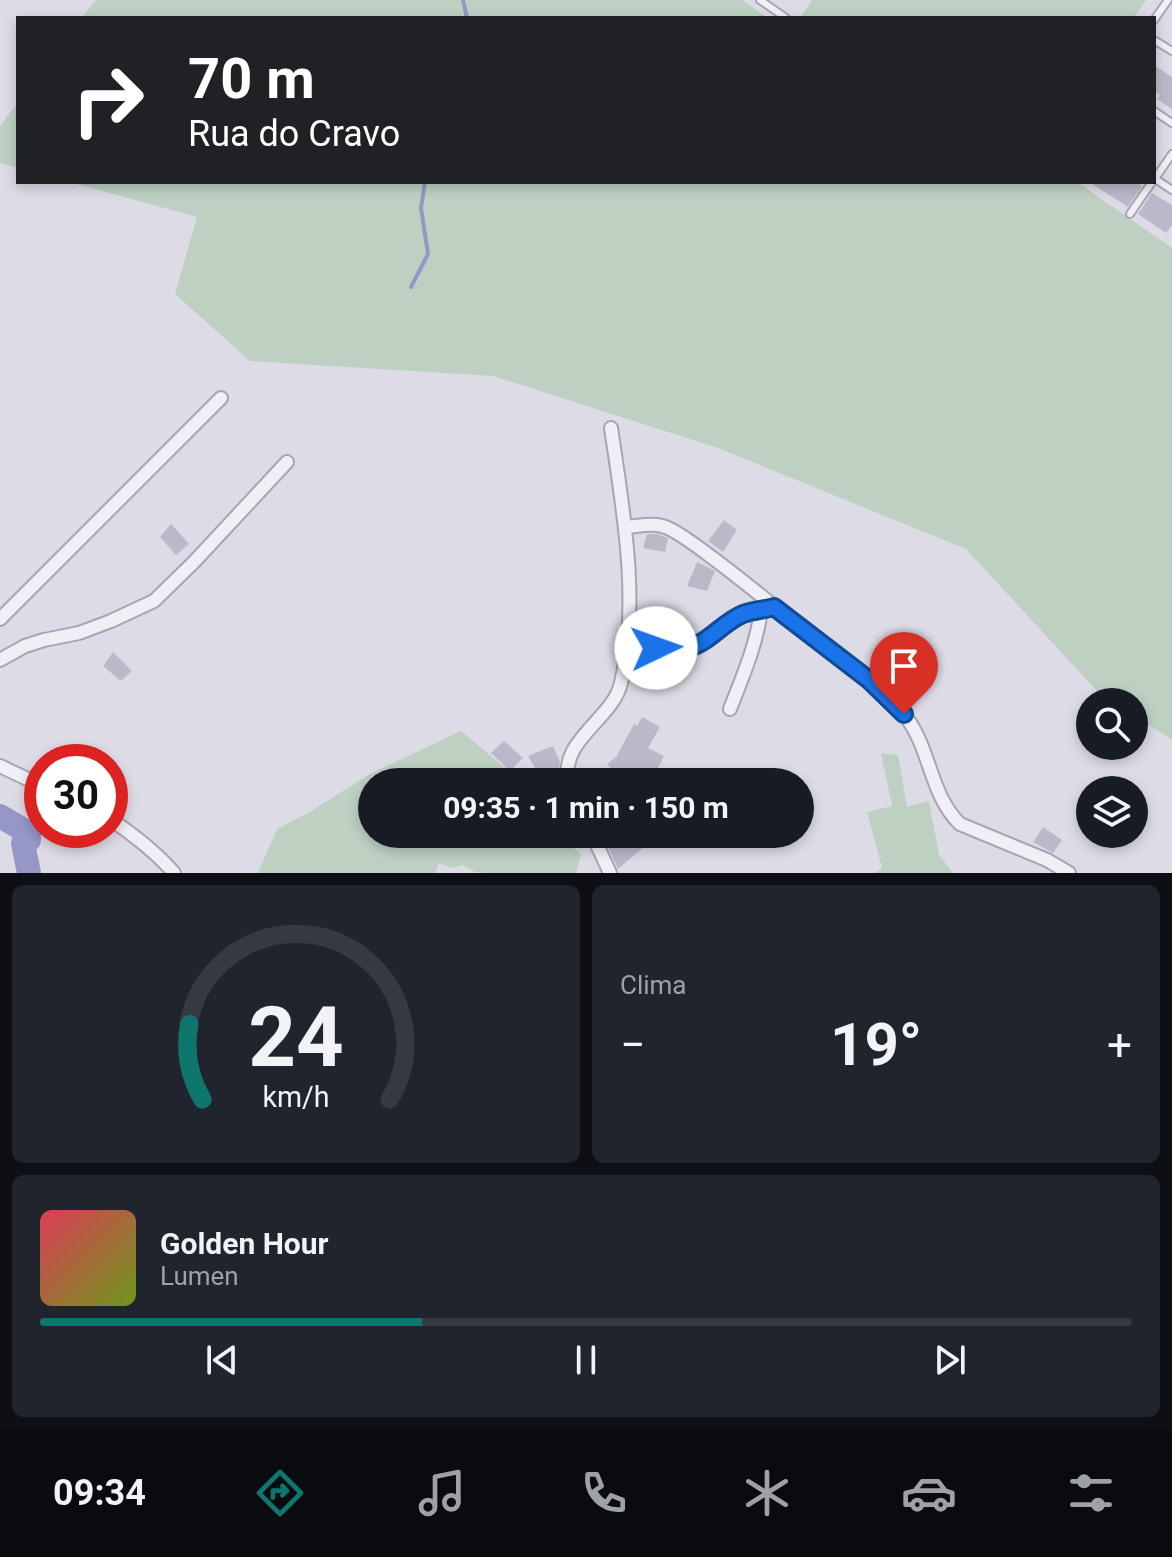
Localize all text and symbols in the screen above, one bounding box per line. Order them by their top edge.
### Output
text: 70 m [188,46,315,112]
icon: right [56,48,160,152]
text: Rua do Cravo [188,113,400,155]
position arrow [614,606,698,690]
pin [870,632,938,714]
icon: arrive [882,644,926,688]
map controls [1076,688,1148,848]
button: search [1076,688,1148,760]
speed limit sign: 30 [24,744,128,848]
button: layers [1076,776,1148,848]
text: 09:35 · 1 min · 150 m [443,790,729,825]
text: Clima [620,970,687,1000]
text: 24 [248,989,344,1086]
text: 19° [830,1009,922,1080]
text: − [620,1019,645,1071]
text: + [1107,1019,1132,1071]
text: km/h [262,1080,330,1114]
text: Golden Hour [160,1226,329,1261]
text: Lumen [160,1261,239,1291]
icon: previous [200,1338,244,1382]
icon: pause [564,1338,608,1382]
icon: next [928,1338,972,1382]
icon: directions [252,1465,308,1521]
icon: music [414,1465,470,1521]
icon: phone [576,1465,632,1521]
icon: climate [739,1465,795,1521]
icon: car [901,1465,957,1521]
icon: filters [1063,1465,1119,1521]
text: 09:34 [53,1472,146,1514]

